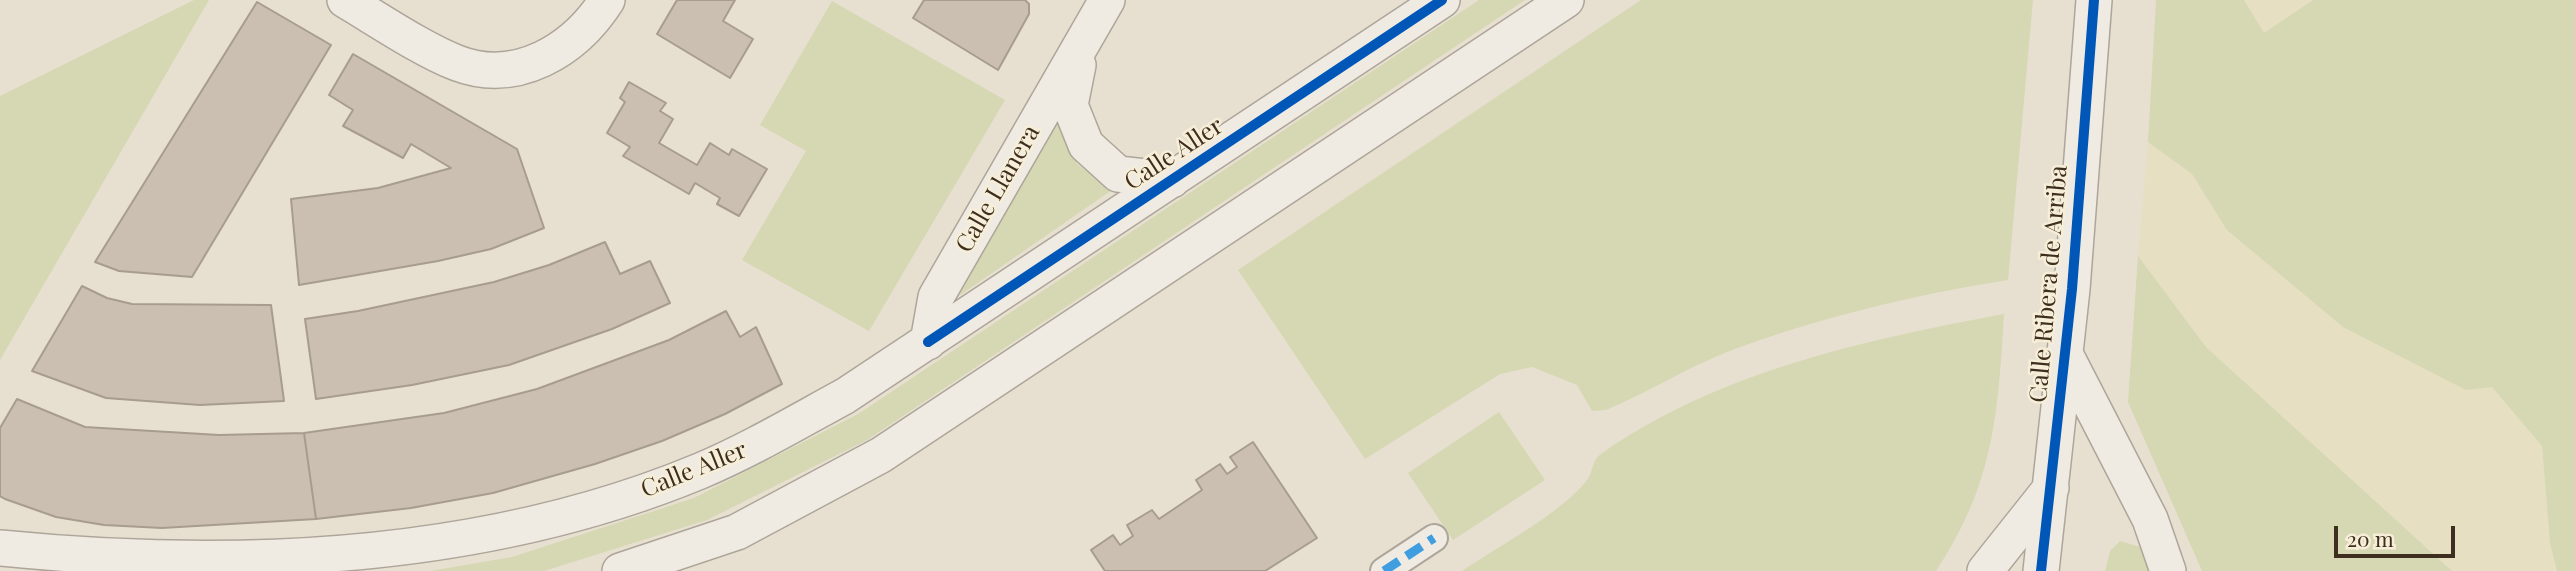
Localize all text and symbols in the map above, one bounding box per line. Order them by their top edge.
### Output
street label: Calle Aller [1119,112,1229,196]
street label: Calle Llanera [950,120,1046,258]
street label: Calle Ribera de Arriba [2024,164,2074,404]
street label: Calle Aller [637,436,751,504]
scale bar [2337,512,2458,556]
text: 20 m [2347,524,2394,552]

